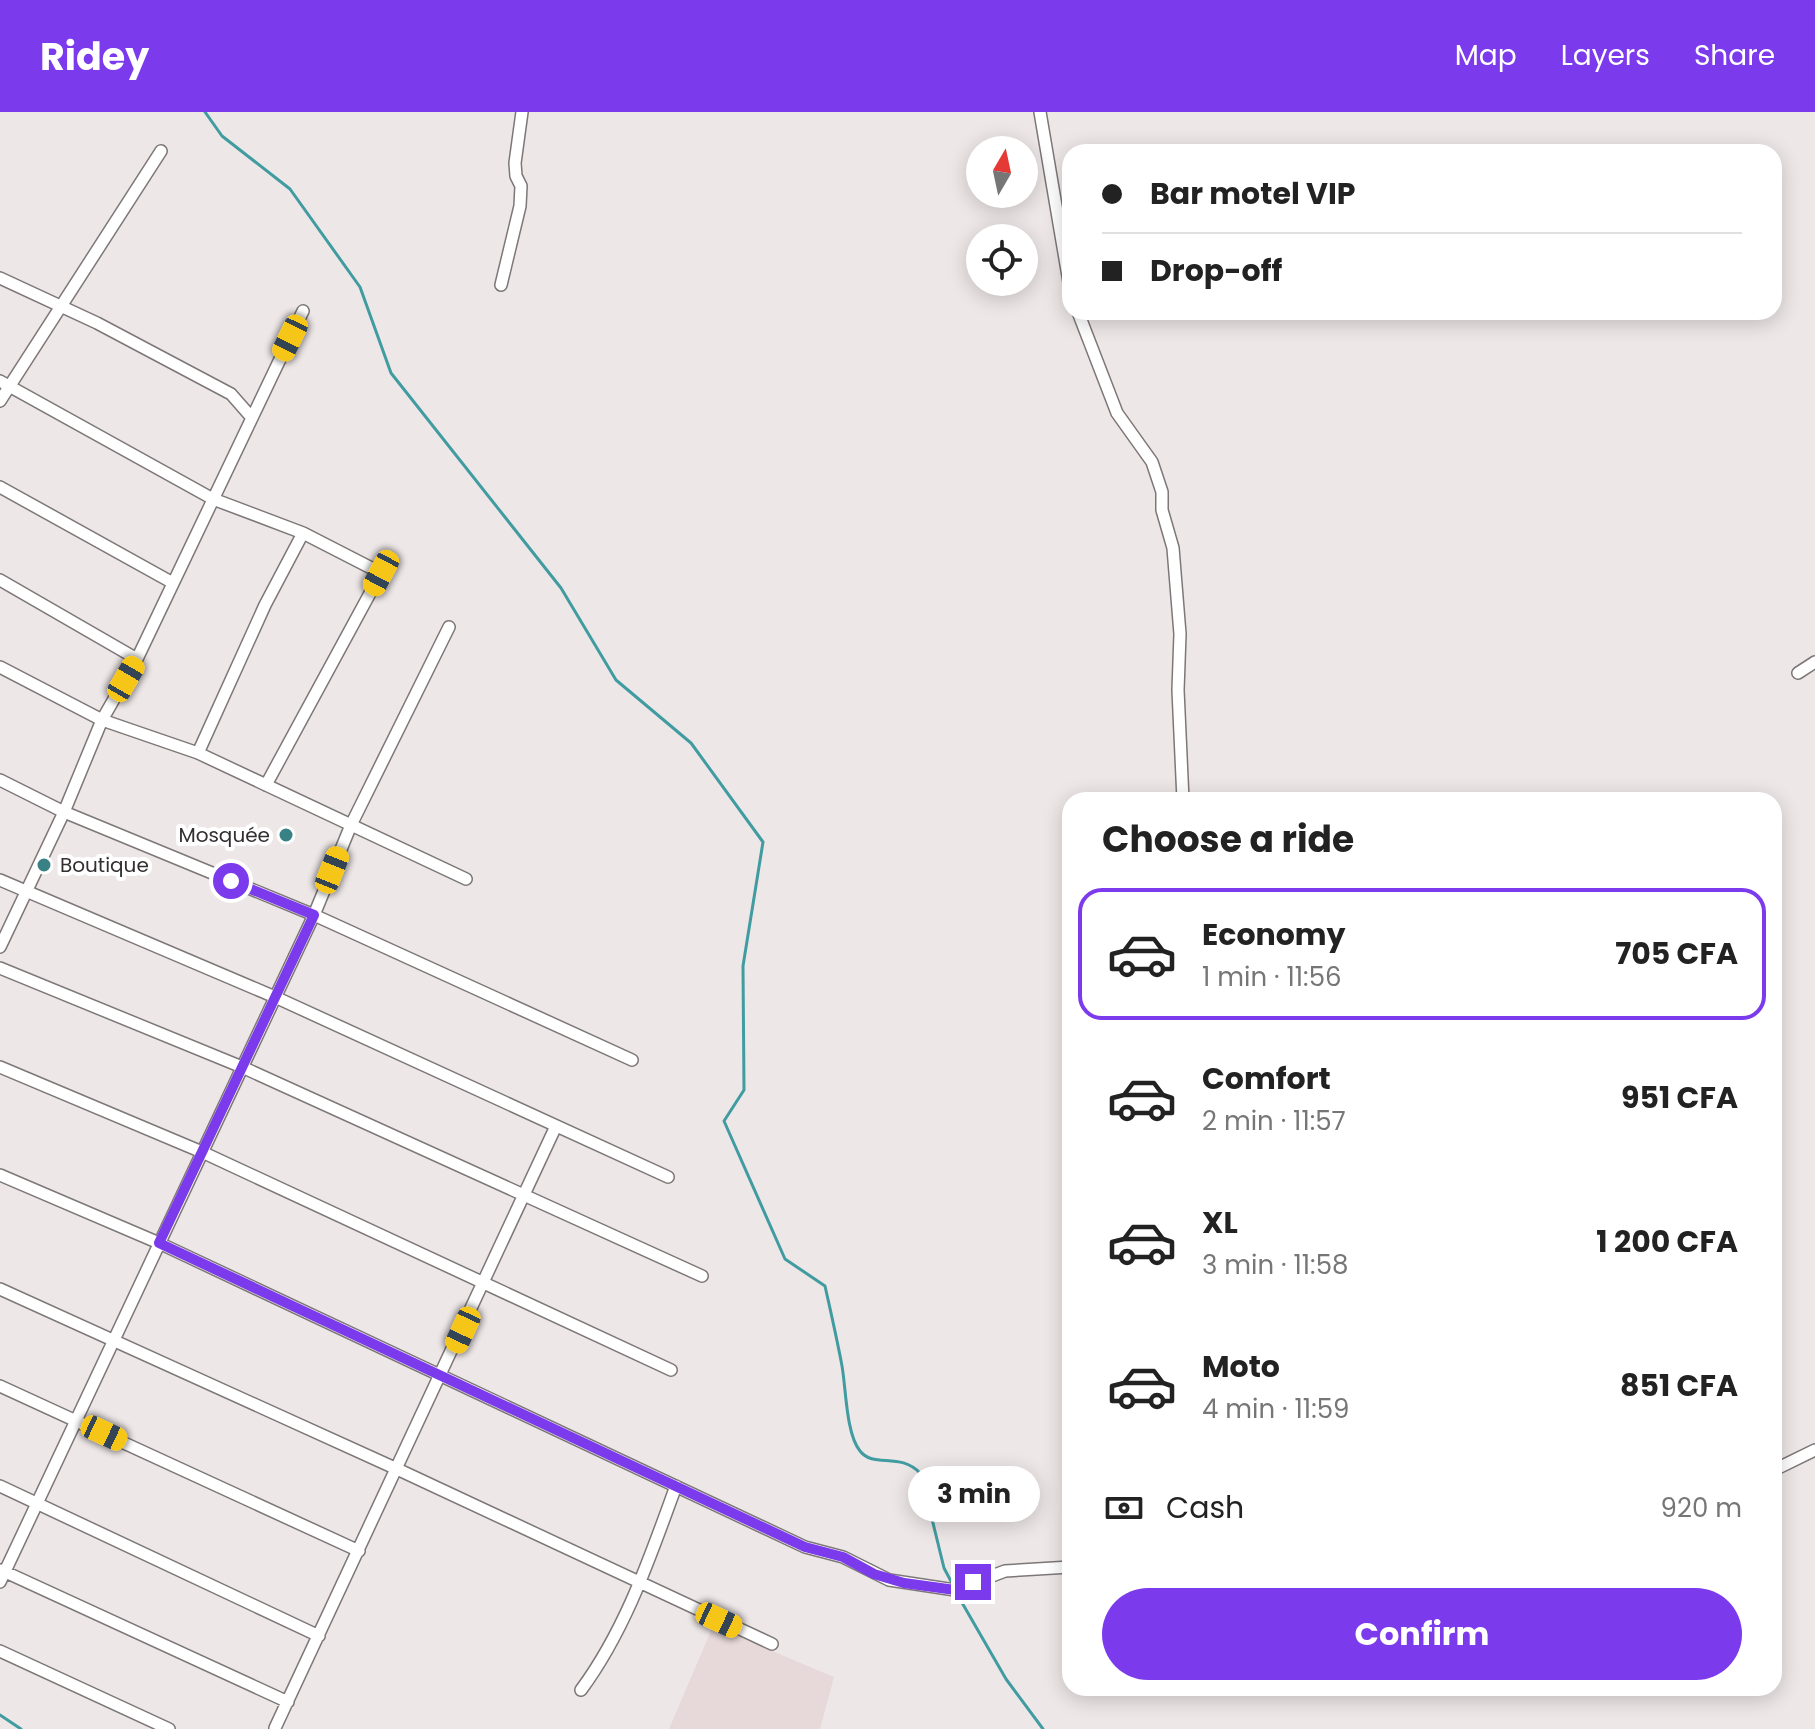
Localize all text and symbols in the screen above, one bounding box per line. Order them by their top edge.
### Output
text: Ridey [40,30,149,83]
text: Map [1455,36,1517,75]
text: Layers [1561,36,1650,75]
text: Share [1694,36,1775,75]
north arrow [966,136,1038,208]
map controls [966,136,1038,296]
text: Bar motel VIP [1150,172,1356,215]
button: locate [966,224,1038,296]
text: Drop-off [1150,249,1282,292]
car [269,311,311,365]
car [359,546,403,600]
car [104,652,148,706]
text: Choose a ride [1102,814,1354,865]
place label: Mosquée [178,821,270,849]
marker: Mosquée [277,826,295,844]
car [312,843,352,897]
place label: Boutique [60,851,149,879]
marker: Boutique [35,856,53,874]
route start [213,863,249,899]
text: Economy [1202,913,1346,956]
icon: car [1106,918,1178,990]
text: 705 CFA [1615,932,1738,975]
text: 1 min · 11:56 [1202,959,1342,995]
text: Comfort [1202,1057,1331,1100]
icon: car [1106,1062,1178,1134]
text: 951 CFA [1621,1076,1738,1119]
text: 2 min · 11:57 [1202,1103,1346,1139]
text: XL [1202,1201,1238,1244]
icon: car [1106,1206,1178,1278]
text: 1 200 CFA [1596,1220,1738,1263]
text: 3 min · 11:58 [1202,1247,1348,1283]
car [442,1303,484,1357]
text: Moto [1202,1345,1280,1388]
icon: car [1106,1350,1178,1422]
text: 851 CFA [1620,1364,1738,1407]
text: 4 min · 11:59 [1202,1391,1349,1427]
car [77,1412,131,1454]
callout: 3 min [907,1466,1039,1522]
text: 3 min [937,1476,1011,1512]
icon: cash [1102,1486,1146,1530]
text: Cash [1166,1486,1244,1529]
text: 920 m [1661,1490,1742,1526]
route end [955,1564,991,1600]
button: Confirm [1102,1588,1742,1680]
car [692,1599,746,1641]

